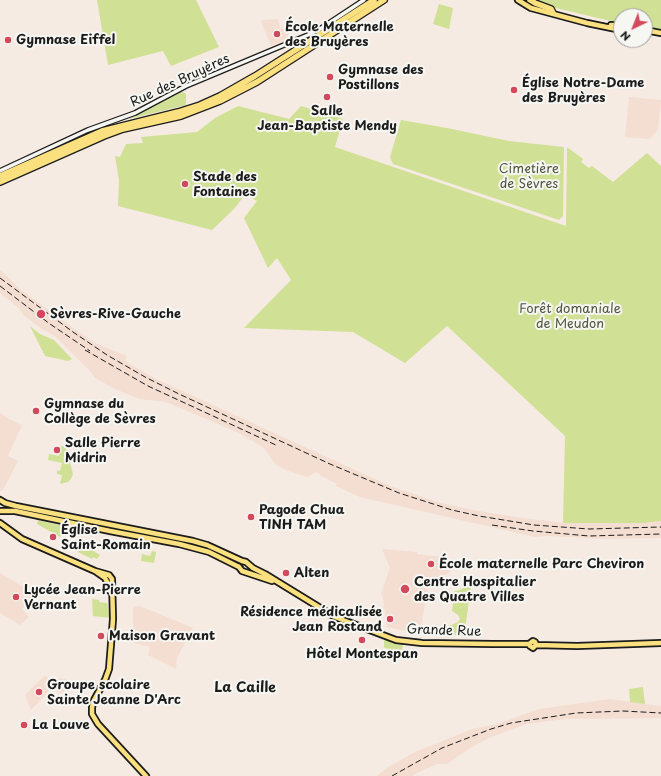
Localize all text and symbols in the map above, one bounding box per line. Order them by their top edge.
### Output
north arrow [613,8,653,48]
place label: École Maternelle des Bruyères [285,19,394,50]
text: N [616,27,634,46]
marker: École Maternelle des Bruyères [272,29,282,39]
place label: Gymnase Eiffel [16,32,115,48]
marker: Gymnase Eiffel [3,35,13,45]
street label: Rue des Bruyères [128,51,232,111]
place label: Gymnase des Postillons [338,62,424,93]
marker: Gymnase des Postillons [325,72,335,82]
place label: Église Notre-Dame des Bruyères [522,75,644,106]
marker: Église Notre-Dame des Bruyères [509,85,519,95]
marker: Salle Jean-Baptiste Mendy [322,92,332,102]
place label: Salle Jean-Baptiste Mendy [257,103,397,134]
park label: Cimetière de Sèvres [499,161,559,192]
place label: Stade des Fontaines [193,169,257,200]
marker: Stade des Fontaines [180,179,190,189]
park label: Forêt domaniale de Meudon [519,301,621,332]
place label: Sèvres-Rive-Gauche [50,306,181,322]
marker: Sèvres-Rive-Gauche [35,308,47,320]
place label: Gymnase du Collège de Sèvres [44,396,156,427]
marker: Gymnase du Collège de Sèvres [31,406,41,416]
place label: Salle Pierre Midrin [65,435,140,466]
marker: Salle Pierre Midrin [52,445,62,455]
place label: Pagode Chua TINH TAM [259,502,344,533]
marker: Pagode Chua TINH TAM [246,512,256,522]
place label: Église Saint-Romain [61,522,151,553]
marker: Église Saint-Romain [48,532,58,542]
place label: École maternelle Parc Cheviron [439,556,644,572]
marker: École maternelle Parc Cheviron [426,559,436,569]
place label: Alten [294,565,329,581]
marker: Alten [281,568,291,578]
place label: Centre Hospitalier des Quatre Villes [414,574,536,605]
place label: Lycée Jean-Pierre Vernant [24,582,141,613]
marker: Centre Hospitalier des Quatre Villes [399,583,411,595]
marker: Lycée Jean-Pierre Vernant [11,592,21,602]
place label: Résidence médicalisée Jean Rostand [240,604,382,635]
marker: Résidence médicalisée Jean Rostand [385,614,395,624]
street label: Grande Rue [406,622,482,640]
place label: Maison Gravant [109,628,215,644]
marker: Maison Gravant [96,631,106,641]
marker: Hôtel Montespan [357,635,367,645]
place label: Hôtel Montespan [306,646,418,662]
place label: Groupe scolaire Sainte Jeanne D'Arc [47,677,181,708]
district label: La Caille [214,680,276,696]
marker: Groupe scolaire Sainte Jeanne D'Arc [34,687,44,697]
place label: La Louve [32,717,90,733]
marker: La Louve [19,720,29,730]

